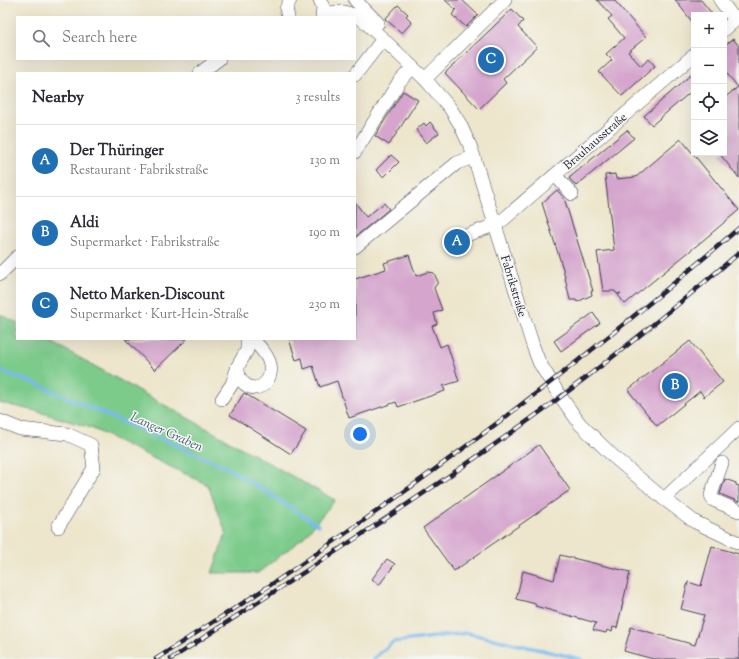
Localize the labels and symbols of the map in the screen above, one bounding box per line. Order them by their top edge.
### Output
pin: C [478,45,504,75]
street label: Brauhausstraße [560,109,632,175]
pin: A [444,227,470,257]
street label: Fabrikstraße [495,253,531,320]
pin: B [662,371,688,401]
water label: Langer Graben [127,409,206,457]
your location [350,424,370,444]

